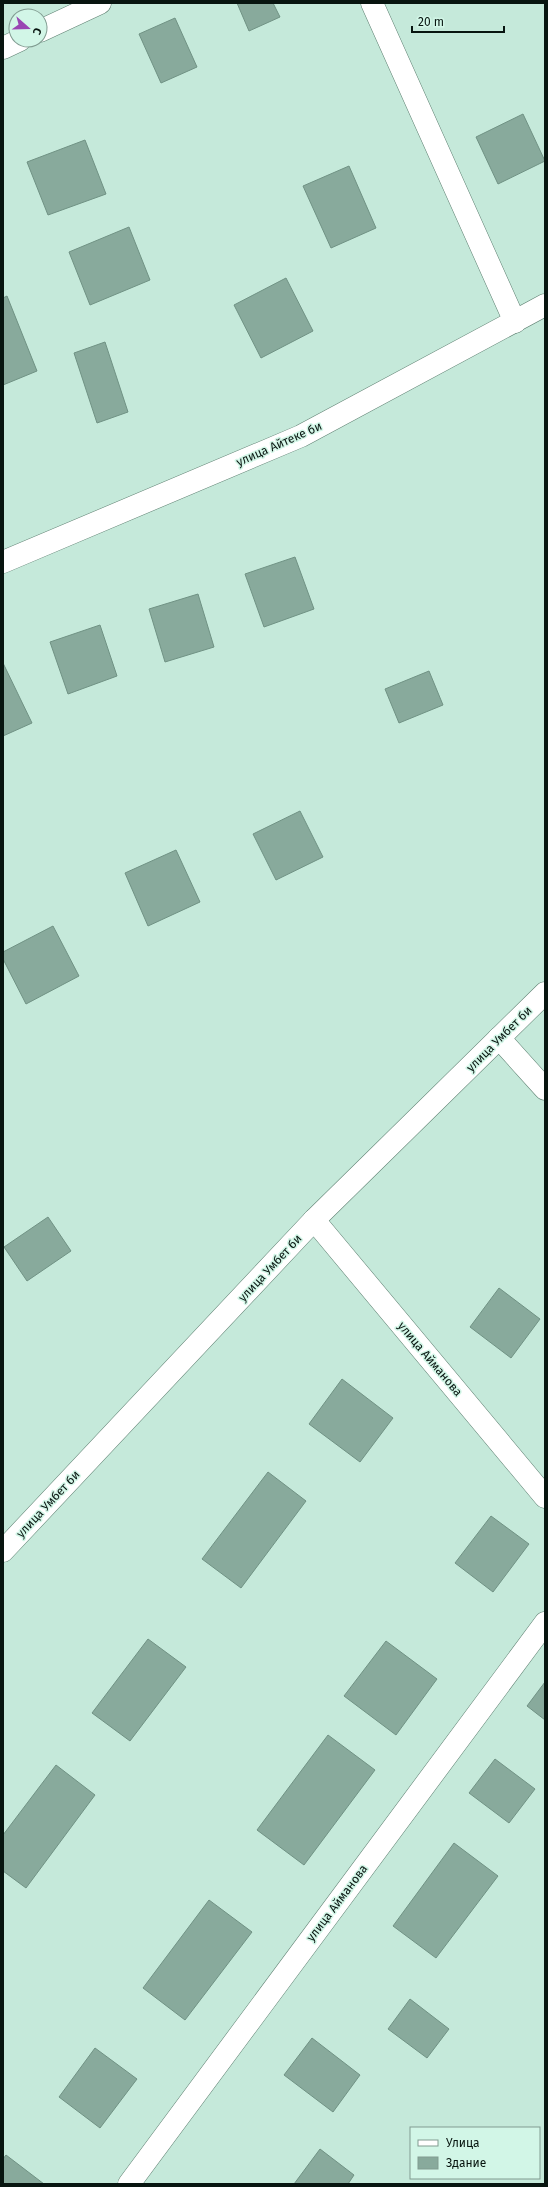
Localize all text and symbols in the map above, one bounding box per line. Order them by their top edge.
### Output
north arrow [8,8,48,48]
scale bar [412,8,504,34]
text: 20 m [418,15,444,29]
text: С [30,26,44,37]
street label: улица Айтеке би [234,419,324,469]
street label: улица Умбет би [463,1003,535,1075]
street label: улица Умбет би [235,1232,305,1304]
street label: улица Айманова [395,1319,465,1399]
street label: улица Умбет би [13,1468,83,1540]
street label: улица Айманова [304,1862,370,1944]
legend [410,2127,540,2179]
text: Улица [446,2136,480,2150]
text: Здание [446,2156,486,2170]

